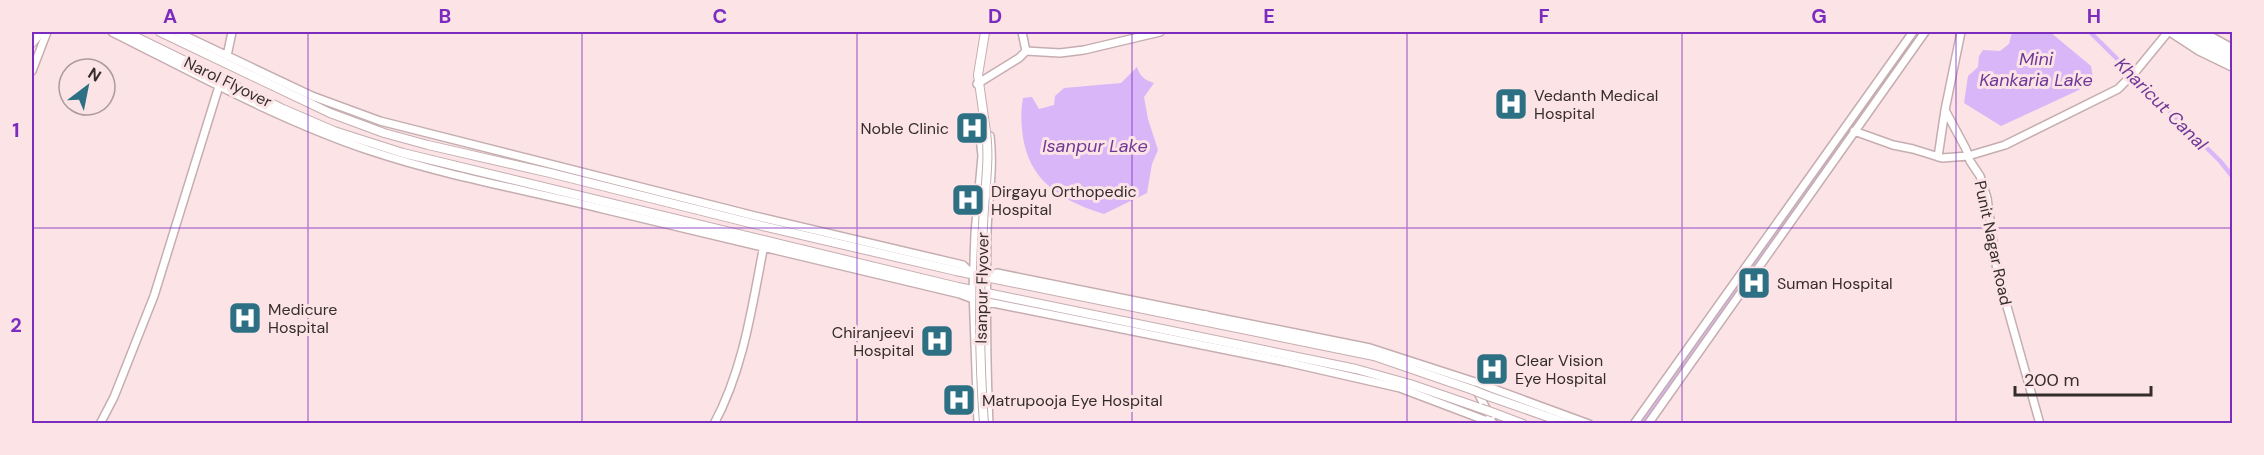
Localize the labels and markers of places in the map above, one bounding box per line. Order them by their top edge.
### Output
place label: Vedanth Medical Hospital [1534,85,1658,124]
hospital icon: Vedanth Medical Hospital [1493,86,1529,122]
hospital icon: Noble Clinic [954,110,990,146]
place label: Noble Clinic [860,118,949,139]
place label: Dirgayu Orthopedic Hospital [991,181,1137,220]
hospital icon: Dirgayu Orthopedic Hospital [950,182,986,218]
hospital icon: Suman Hospital [1736,265,1772,301]
place label: Suman Hospital [1777,273,1893,294]
place label: Medicure Hospital [268,299,337,338]
hospital icon: Medicure Hospital [227,300,263,336]
place label: Chiranjeevi Hospital [832,322,914,361]
hospital icon: Chiranjeevi Hospital [919,323,955,359]
place label: Clear Vision Eye Hospital [1515,350,1606,389]
hospital icon: Clear Vision Eye Hospital [1474,351,1510,387]
hospital icon: Matrupooja Eye Hospital [941,382,977,418]
place label: Matrupooja Eye Hospital [982,390,1162,411]

